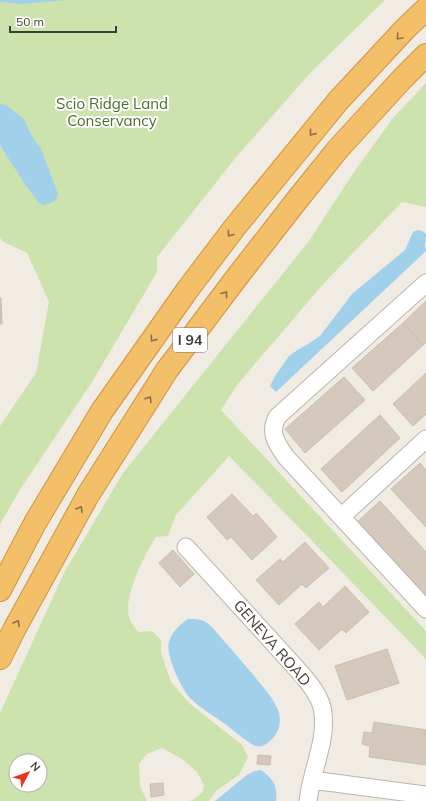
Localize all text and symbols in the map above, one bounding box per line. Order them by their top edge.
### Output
scale bar [10,8,116,34]
text: 50 m [16,14,44,29]
one-way arrow [396,32,403,40]
park label: Scio Ridge Land Conservancy [56,94,168,130]
one-way arrow [309,129,316,136]
one-way arrow [227,230,234,237]
one-way arrow [220,291,227,298]
road number: I 94 [173,328,207,352]
one-way arrow [150,335,158,342]
one-way arrow [144,396,152,403]
one-way arrow [76,506,83,514]
street label: GENEVA ROAD [230,596,315,690]
one-way arrow [13,620,20,627]
north arrow [8,753,48,793]
text: N [28,759,44,774]

